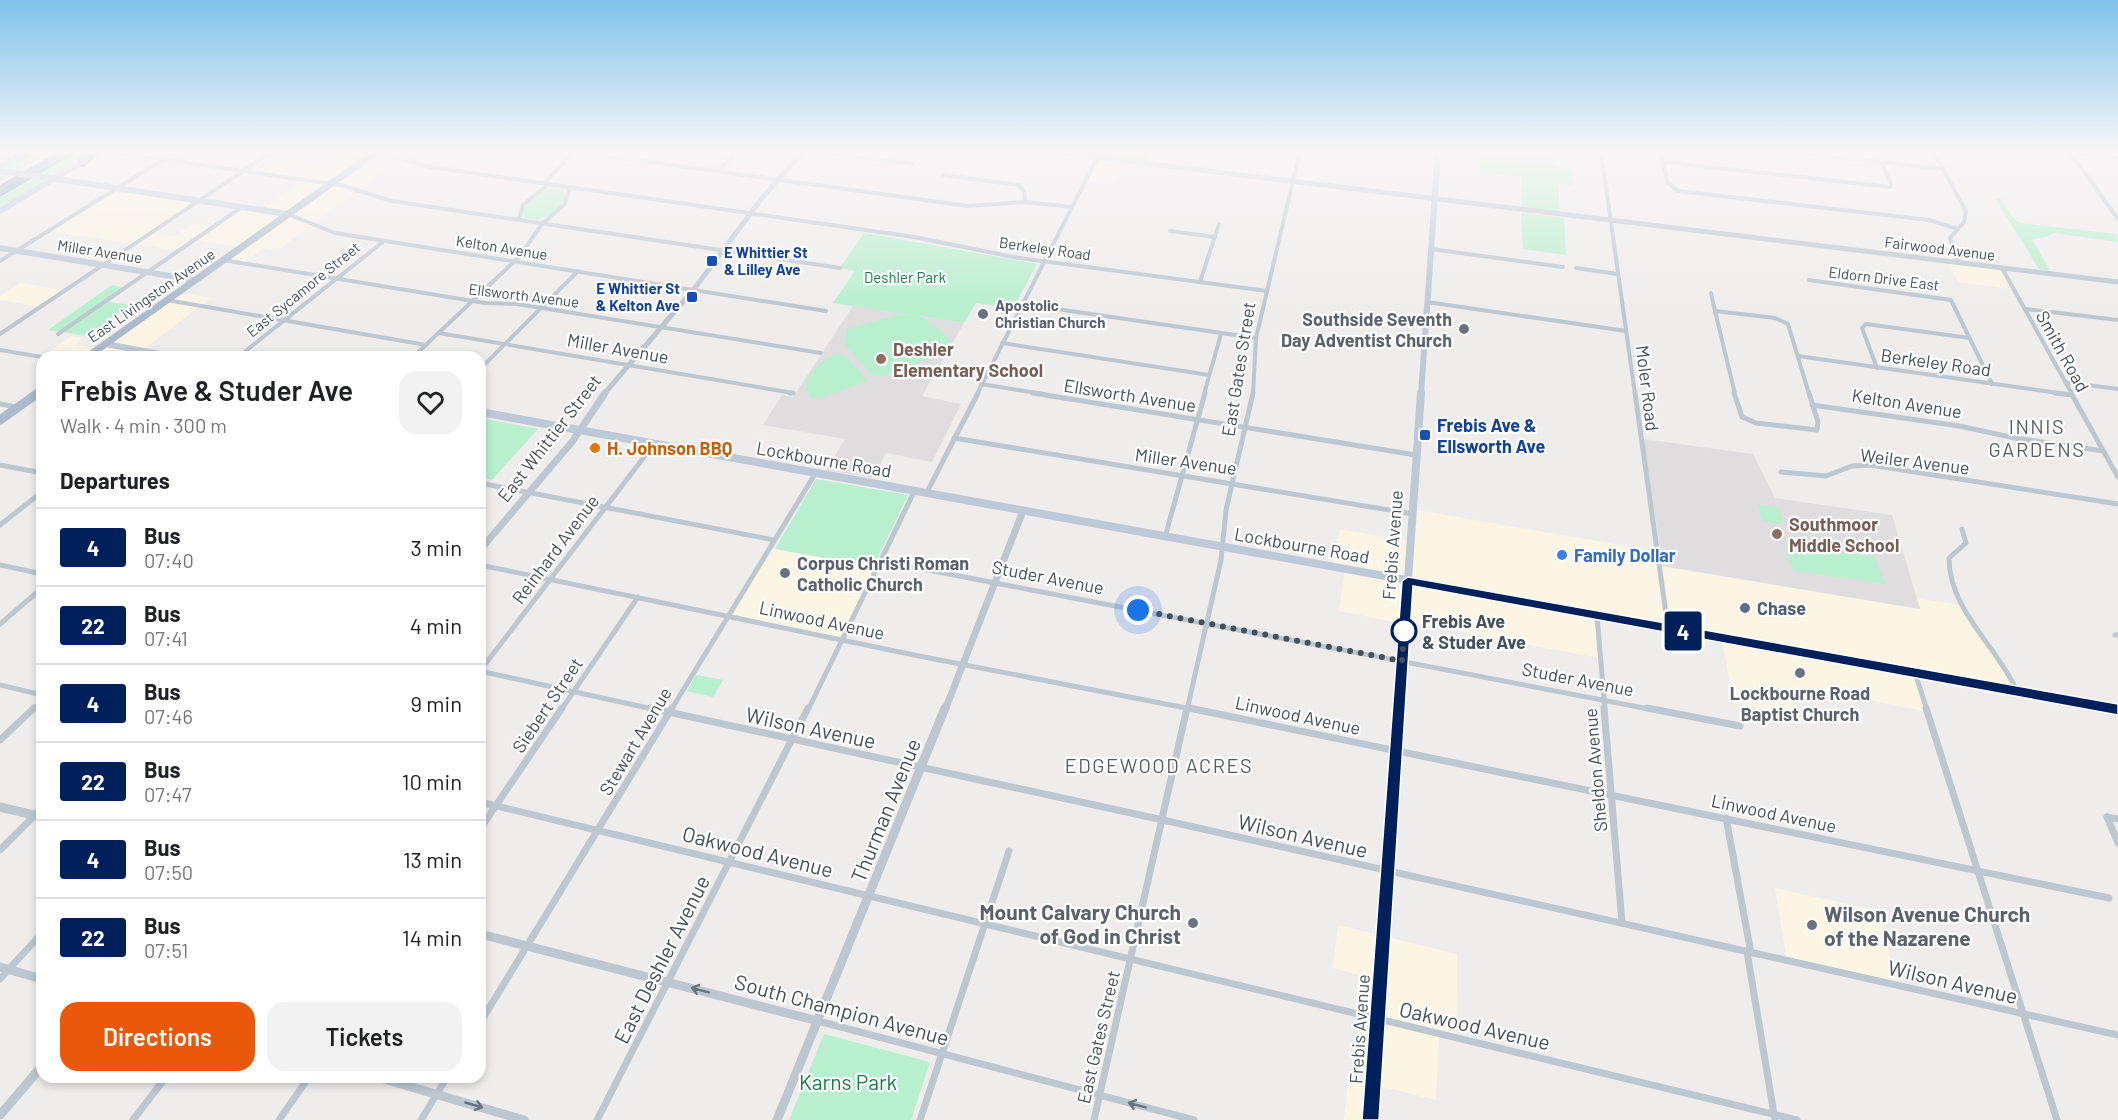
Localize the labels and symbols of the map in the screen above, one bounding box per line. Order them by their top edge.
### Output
street label: Kelton Avenue [455,231,549,263]
street label: Fairwood Avenue [1884,232,1996,264]
street label: Berkeley Road [998,233,1092,263]
street label: Miller Avenue [56,235,144,267]
street label: East Sycamore Street [243,238,363,340]
place label: E Whittier St & Lilley Ave [724,243,808,278]
street label: East Livingston Avenue [84,244,218,346]
marker: E Whittier St & Lilley Ave [705,254,719,268]
street label: Eldorn Drive East [1828,262,1940,294]
park label: Deshler Park [864,268,946,286]
street label: Ellsworth Avenue [468,279,580,311]
place label: E Whittier St & Kelton Ave [596,279,680,314]
marker: E Whittier St & Kelton Ave [685,290,699,304]
place label: Apostolic Christian Church [995,296,1105,331]
street label: East Gates Street [1216,300,1260,438]
street label: Smith Road [2032,306,2094,396]
marker: Apostolic Christian Church [976,307,990,321]
place label: Southside Seventh Day Adventist Church [1281,308,1452,351]
marker: Southside Seventh Day Adventist Church [1457,322,1471,336]
street label: Miller Avenue [566,328,670,368]
place label: Deshler Elementary School [893,338,1043,381]
street label: Berkeley Road [1880,343,1992,381]
street label: Moler Road [1632,344,1664,432]
marker: Deshler Elementary School [874,352,888,366]
street label: East Whittier Street [492,370,606,506]
street label: Ellsworth Avenue [1062,374,1198,416]
street label: Kelton Avenue [1850,383,1964,423]
place label: Frebis Ave & Ellsworth Ave [1437,414,1545,457]
district label: INNIS GARDENS [1989,414,2085,461]
marker: Frebis Ave & Ellsworth Ave [1418,428,1432,442]
street label: Lockbourne Road [755,436,893,482]
place label: H. Johnson BBQ [607,437,732,459]
marker: H. Johnson BBQ [588,441,602,455]
street label: Miller Avenue [1134,443,1238,479]
street label: Weiler Avenue [1859,443,1971,479]
street label: Frebis Avenue [1377,489,1407,601]
street label: Reinhard Avenue [507,490,603,608]
place label: Southmoor Middle School [1789,513,1899,556]
street label: Lockbourne Road [1233,522,1371,568]
marker: Southmoor Middle School [1770,527,1784,541]
place label: Family Dollar [1574,544,1676,566]
marker: Family Dollar [1555,548,1569,562]
place label: Corpus Christi Roman Catholic Church [797,552,969,595]
street label: Studer Avenue [990,555,1106,599]
marker: Corpus Christi Roman Catholic Church [778,566,792,580]
your location [1123,595,1153,625]
street label: Linwood Avenue [757,596,887,644]
place label: Chase [1757,597,1806,619]
marker: Chase [1738,601,1752,615]
place label: Frebis Ave & Studer Ave [1422,610,1526,653]
line badge: 4 [1664,612,1702,650]
marker: Frebis Ave & Studer Ave [1391,618,1417,644]
street label: Siebert Street [507,653,587,757]
street label: Studer Avenue [1520,657,1636,701]
marker: Lockbourne Road Baptist Church [1793,666,1807,680]
place label: Lockbourne Road Baptist Church [1730,682,1870,725]
street label: Stewart Avenue [594,683,676,799]
street label: Linwood Avenue [1233,691,1363,739]
street label: Wilson Avenue [744,701,878,753]
street label: Sheldon Avenue [1579,707,1611,833]
street label: Thurman Avenue [845,735,925,885]
district label: EDGEWOOD ACRES [1065,753,1253,777]
street label: Linwood Avenue [1709,789,1839,837]
street label: Wilson Avenue [1236,808,1370,862]
street label: Oakwood Avenue [680,820,836,882]
street label: East Deshler Avenue [608,871,714,1047]
place label: Mount Calvary Church of God in Christ [980,899,1181,948]
place label: Wilson Avenue Church of the Nazarene [1824,901,2030,950]
marker: Mount Calvary Church of God in Christ [1186,916,1200,930]
marker: Wilson Avenue Church of the Nazarene [1805,918,1819,932]
street label: Wilson Avenue [1886,954,2020,1008]
street label: South Champion Avenue [732,968,952,1050]
street label: East Gates Street [1072,968,1124,1106]
street label: Frebis Avenue [1344,973,1374,1085]
one-way arrow [691,984,710,996]
street label: Oakwood Avenue [1397,995,1553,1055]
park label: Karns Park [799,1069,897,1094]
one-way arrow [1128,1099,1147,1110]
one-way arrow [464,1100,483,1111]

